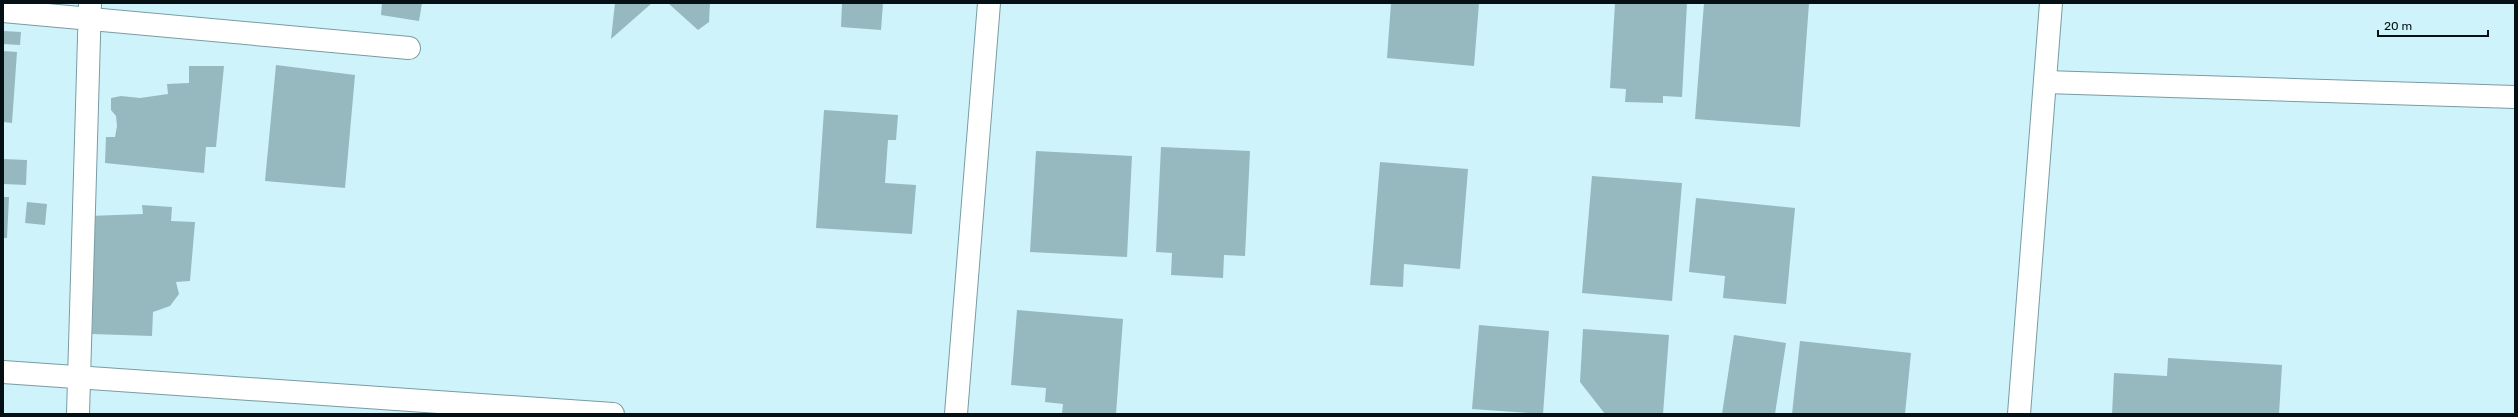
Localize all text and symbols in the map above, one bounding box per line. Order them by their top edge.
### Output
scale bar [2378,12,2488,38]
text: 20 m [2384,19,2412,33]

